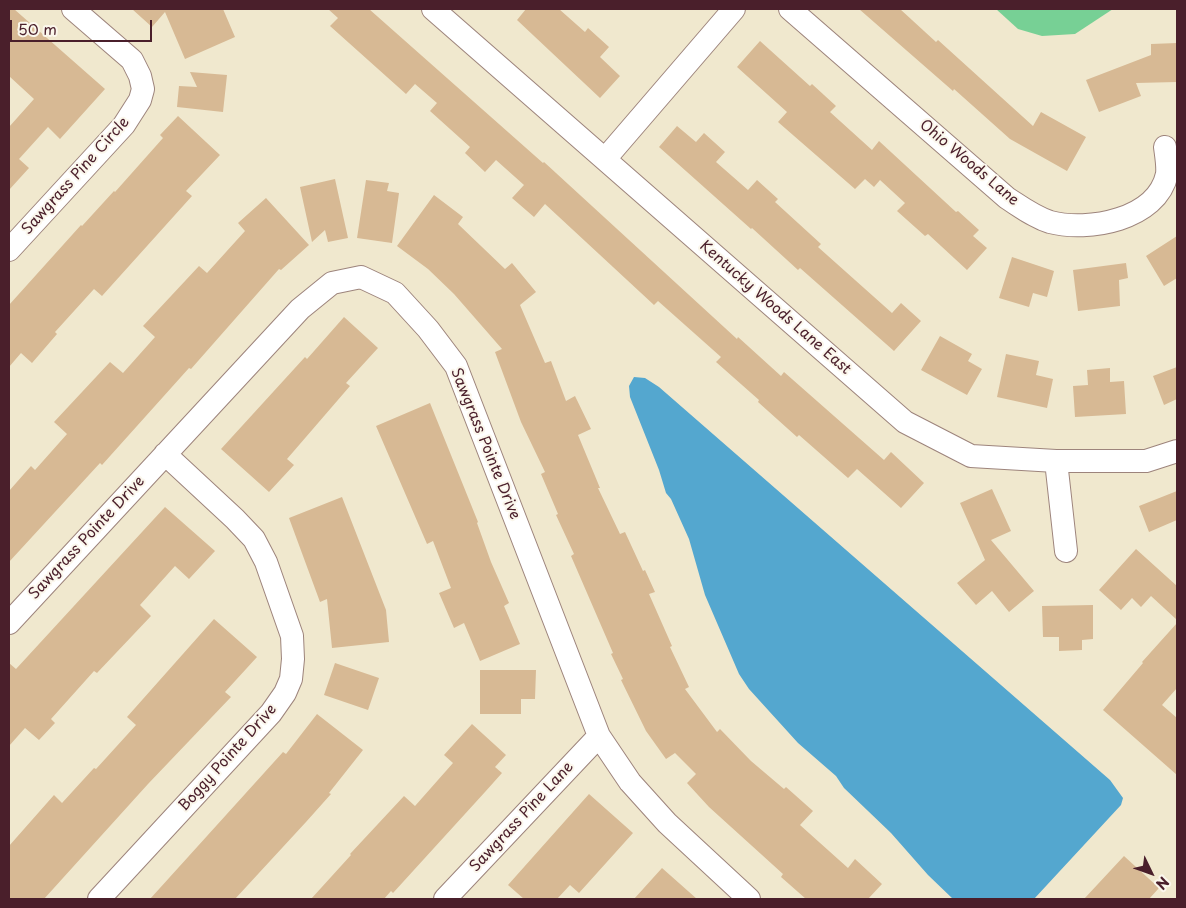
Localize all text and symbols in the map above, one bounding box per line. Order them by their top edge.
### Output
scale bar [12,10,155,42]
text: 50 m [18,17,57,40]
street label: Sawgrass Pine Circle [18,114,134,238]
street label: Ohio Woods Lane [916,116,1022,210]
street label: Kentucky Woods Lane East [696,237,854,379]
street label: Sawgrass Pointe Drive [446,366,524,522]
street label: Sawgrass Pointe Drive [25,473,149,603]
street label: Boggy Pointe Drive [175,701,281,815]
street label: Sawgrass Pine Lane [466,758,578,876]
north arrow [1126,848,1176,898]
text: N [1151,872,1174,895]

